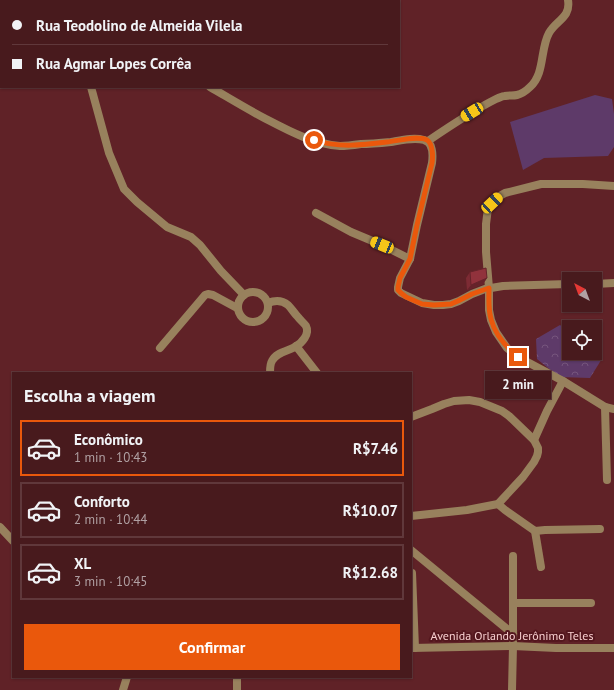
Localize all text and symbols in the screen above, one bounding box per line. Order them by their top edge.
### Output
text: Rua Teodolino de Almeida Vilela [36,16,243,35]
text: Rua Agmar Lopes Corrêa [36,54,192,73]
car [459,101,485,123]
route start [305,131,323,149]
car [479,190,505,216]
car [369,235,395,255]
north arrow [562,272,602,312]
map controls [562,272,602,360]
button: locate [562,320,602,360]
route end [509,348,527,366]
callout: 2 min [485,371,551,399]
text: 2 min [502,376,534,393]
text: Escolha a viagem [24,384,156,407]
icon: car [26,430,62,466]
text: Econômico [74,430,143,449]
text: R$7.46 [353,439,398,458]
text: 1 min · 10:43 [74,449,147,466]
icon: car [26,492,62,528]
text: Conforto [74,492,130,511]
text: R$10.07 [343,501,398,520]
text: 2 min · 10:44 [74,511,147,528]
icon: car [26,554,62,590]
text: XL [74,554,91,573]
text: R$12.68 [343,563,398,582]
text: 3 min · 10:45 [74,573,147,590]
button: Confirmar [24,624,400,670]
street label: Avenida Orlando Jerônimo Teles [431,628,593,643]

